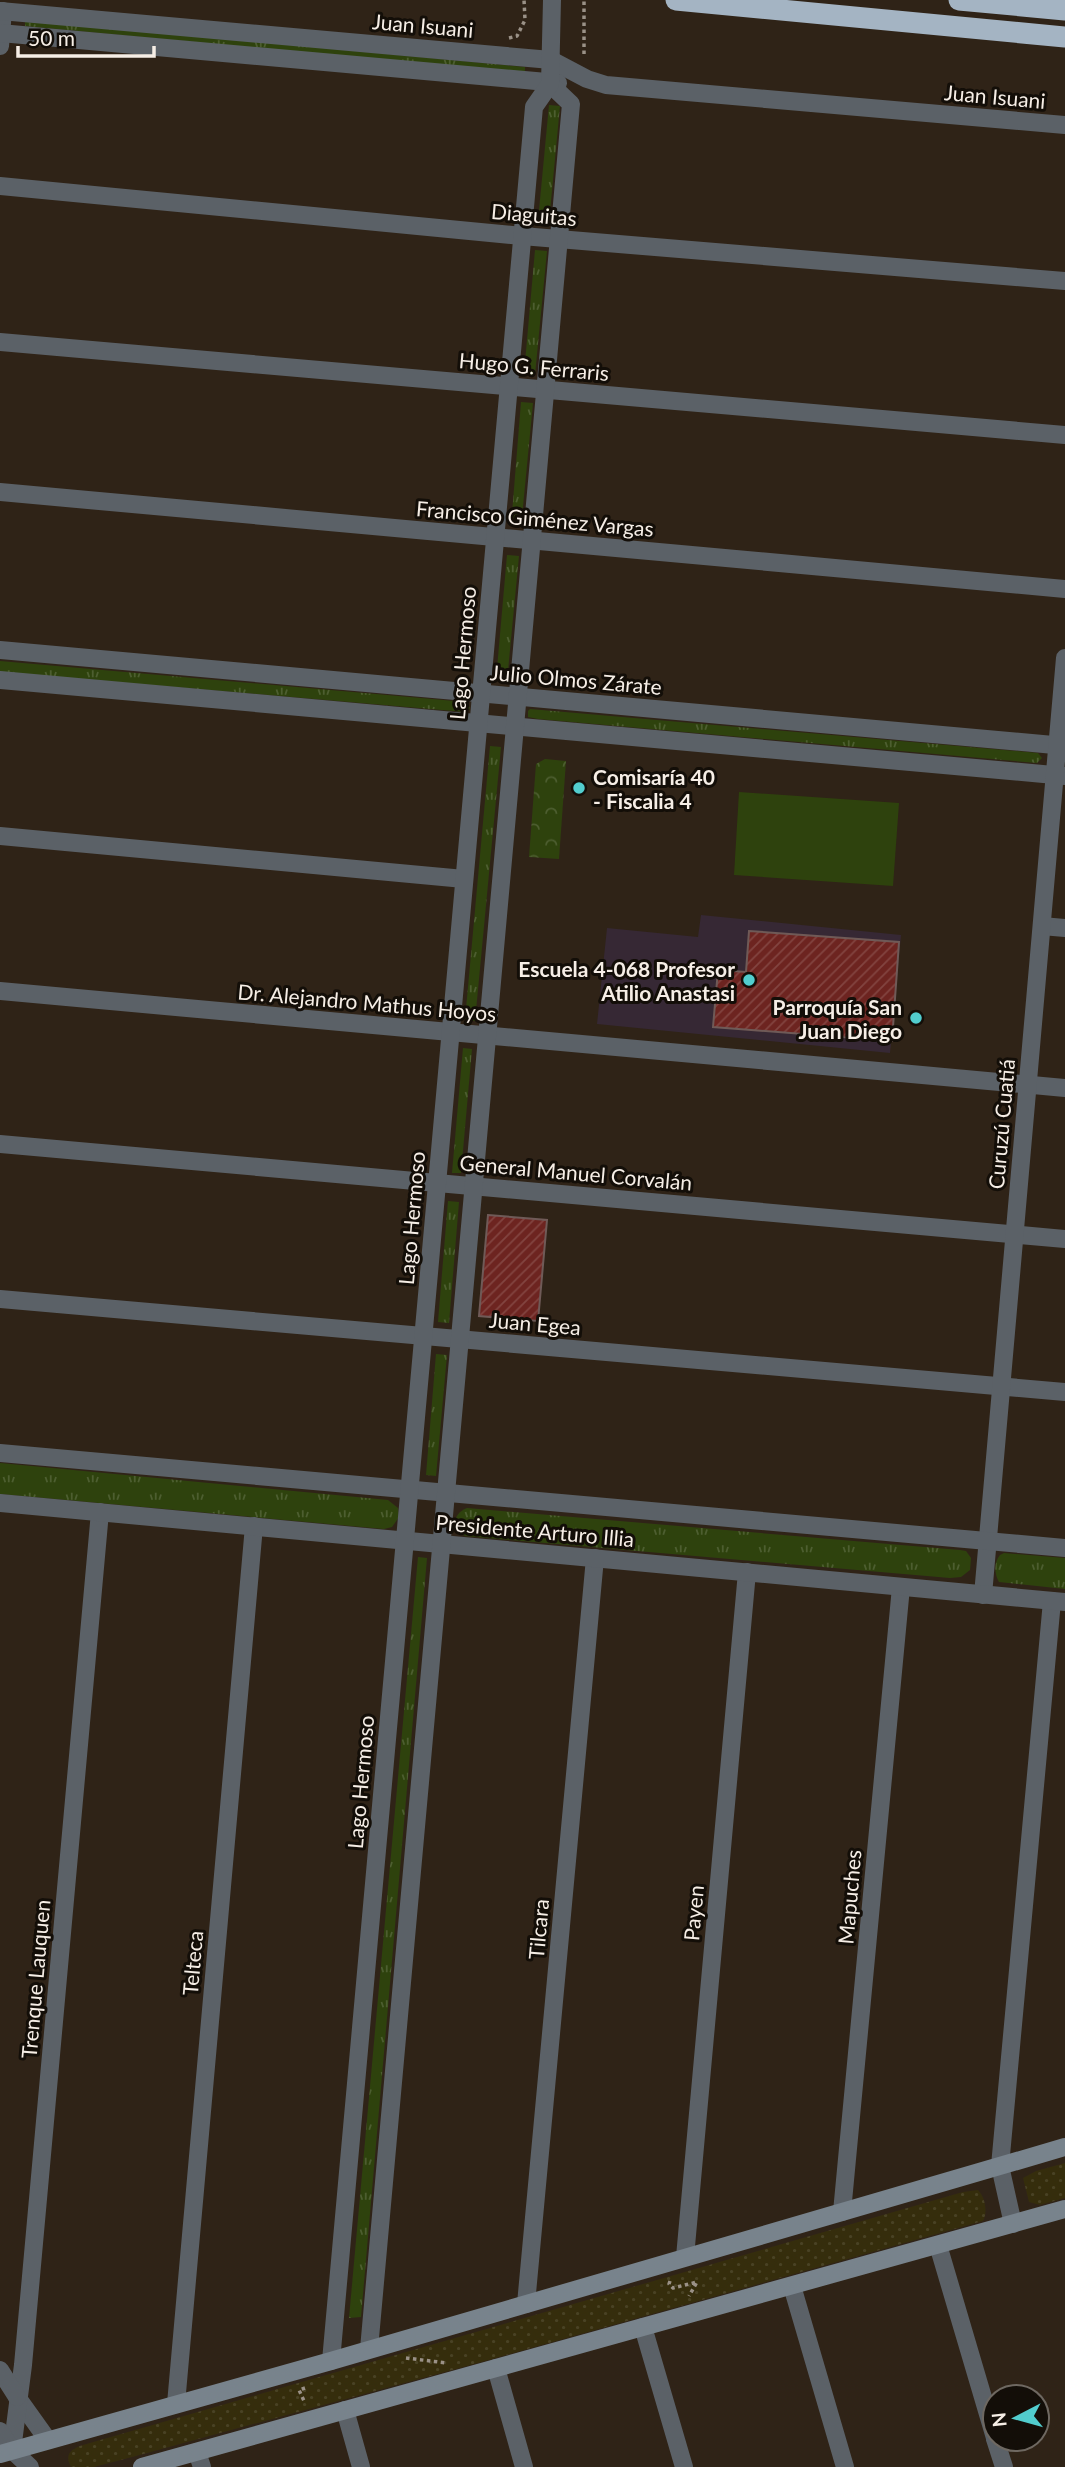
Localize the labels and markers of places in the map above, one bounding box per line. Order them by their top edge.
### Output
place label: Comisaría 40 - Fiscalia 4 [593,764,715,813]
marker: Comisaría 40 - Fiscalia 4 [571,780,587,796]
place label: Escuela 4-068 Profesor Atilio Anastasi [518,956,735,1005]
marker: Escuela 4-068 Profesor Atilio Anastasi [741,972,757,988]
place label: Parroquía San Juan Diego [772,994,902,1043]
marker: Parroquía San Juan Diego [908,1010,924,1026]

